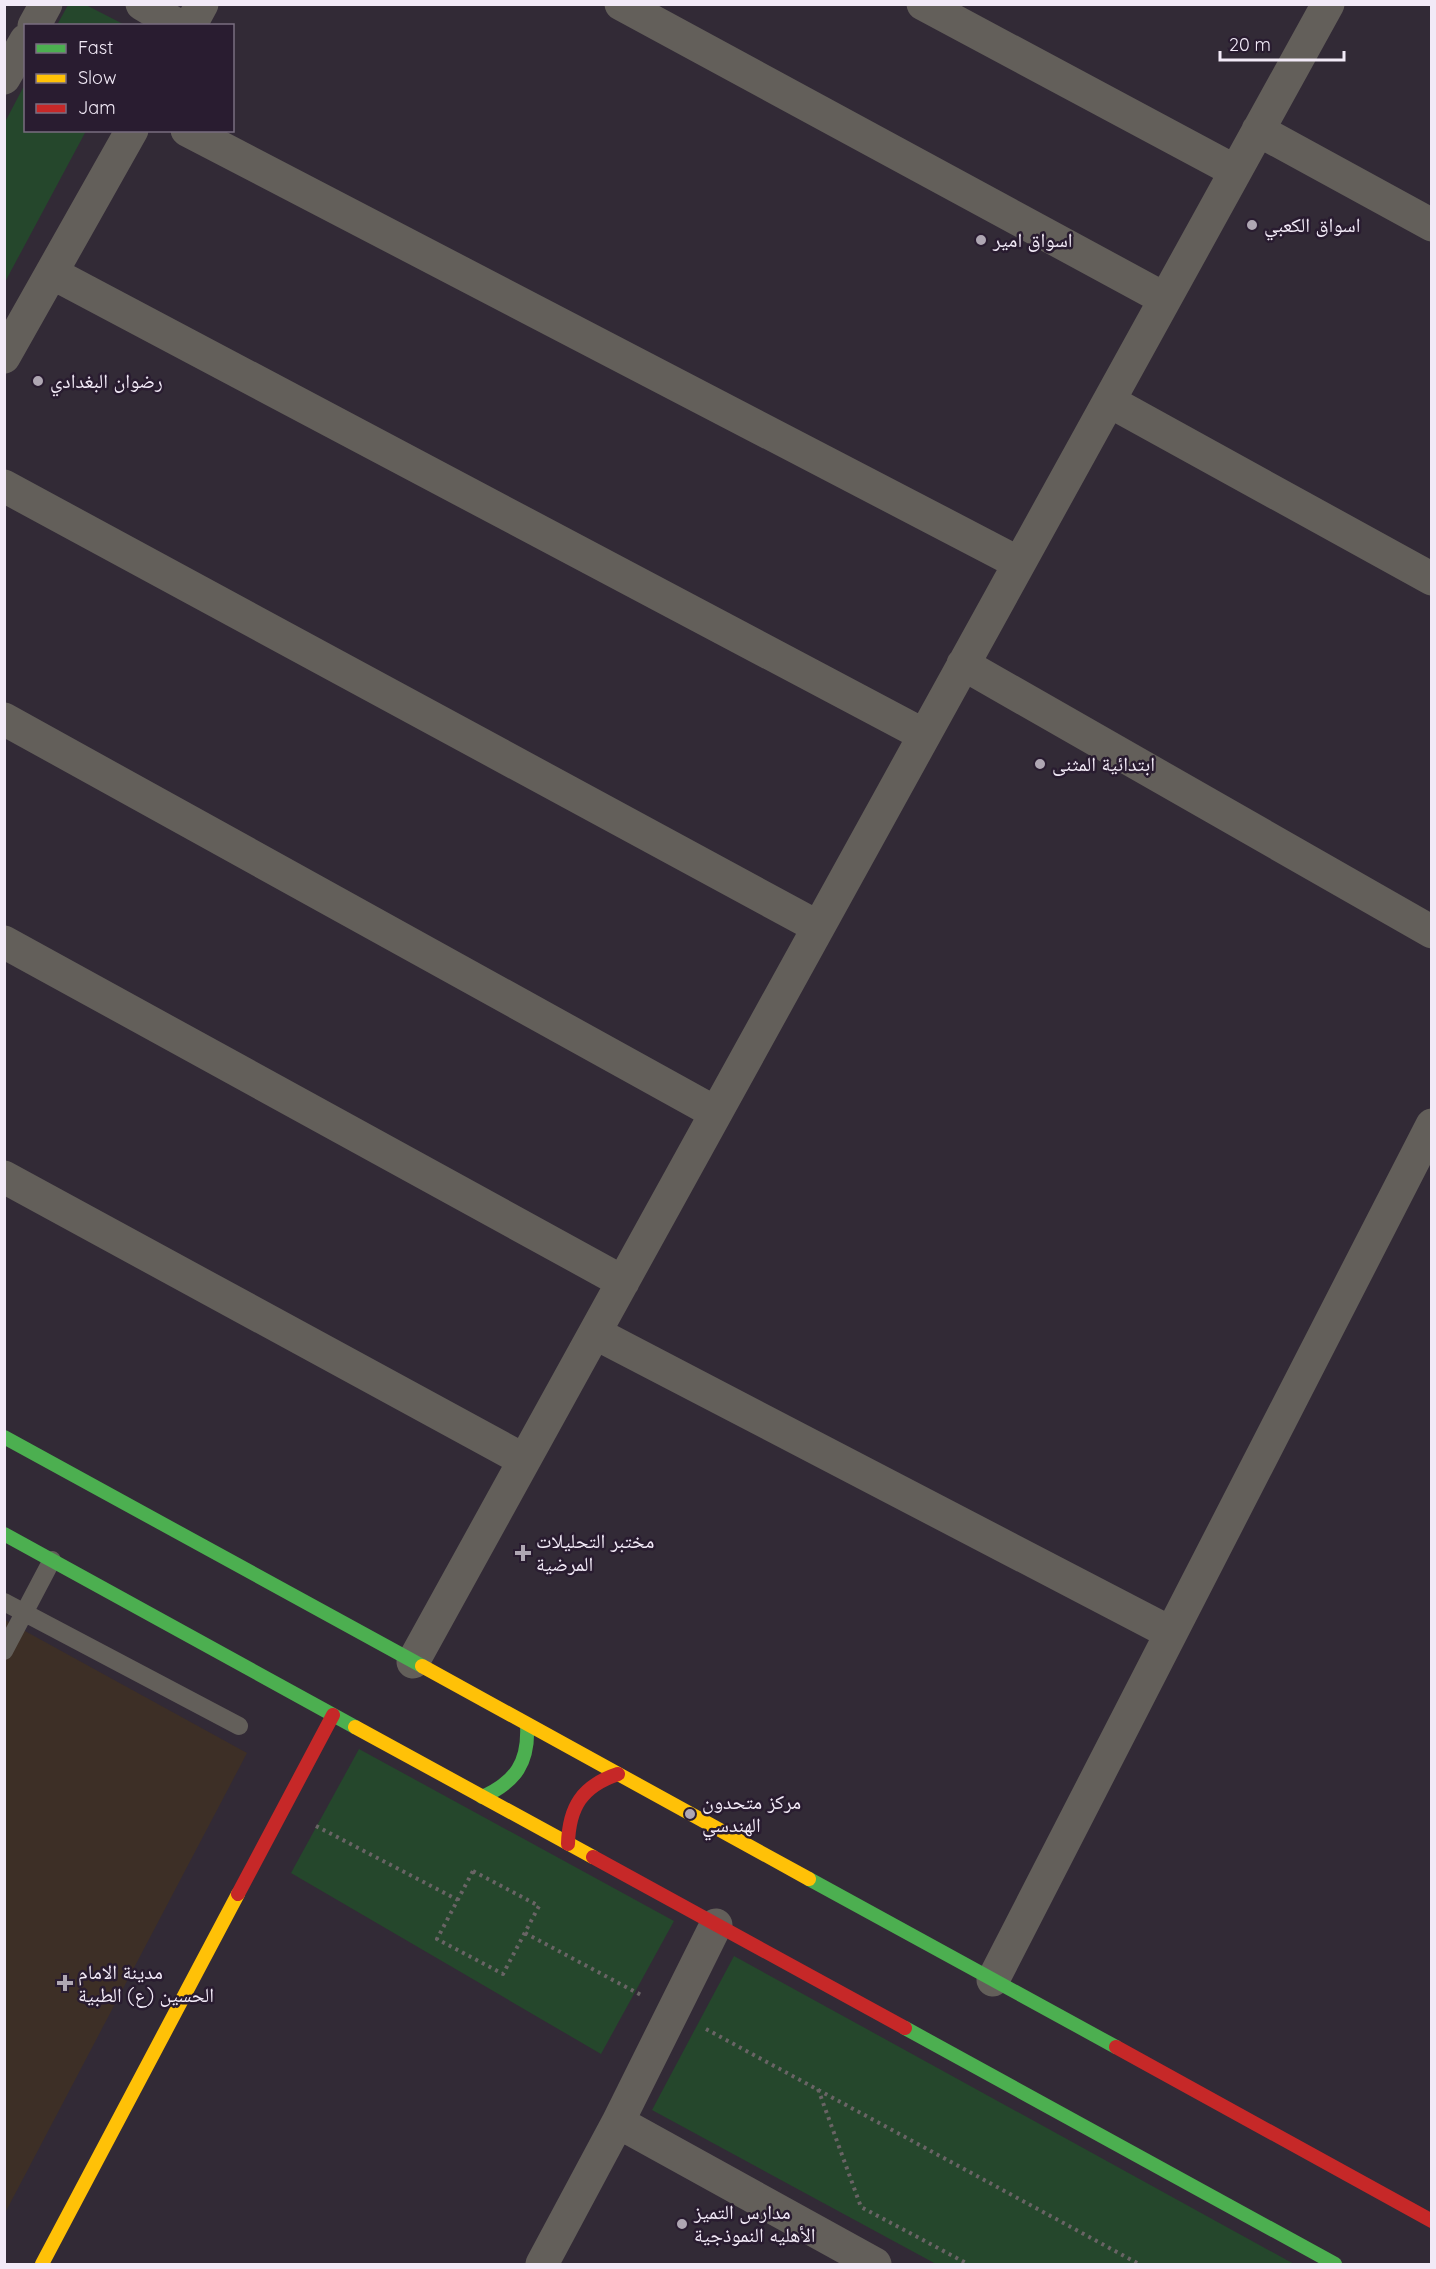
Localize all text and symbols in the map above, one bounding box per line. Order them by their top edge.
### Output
legend [24,24,234,132]
scale bar [1220,24,1344,62]
text: 20 m [1229,33,1271,56]
text: Fast [78,36,113,59]
text: Slow [78,66,116,89]
text: Jam [78,96,116,119]
place label: اسواق الكعبي [1264,212,1360,241]
marker: اسواق الكعبي [1245,218,1259,232]
place label: اسواق امير [992,227,1073,252]
marker: اسواق امير [974,233,988,247]
place label: رضوان البغدادي [50,368,163,397]
marker: رضوان البغدادي [31,374,45,388]
place label: ابتدائية المثنى [1052,751,1155,776]
marker: ابتدائية المثنى [1033,757,1047,771]
place label: مختبر التحليلات المرضية [536,1528,654,1576]
marker: مختبر التحليلات المرضية [514,1544,532,1562]
place label: مركز متحدون الهندسي [702,1789,801,1841]
marker: مركز متحدون الهندسي [683,1807,697,1821]
place label: مدينة الامام الحسين (ع) الطبية [78,1959,214,2008]
marker: مدينة الامام الحسين (ع) الطبية [56,1974,74,1992]
place label: مدارس التميز الأهليه النموذجية [693,2199,816,2247]
marker: مدارس التميز الأهليه النموذجية [675,2217,689,2231]

